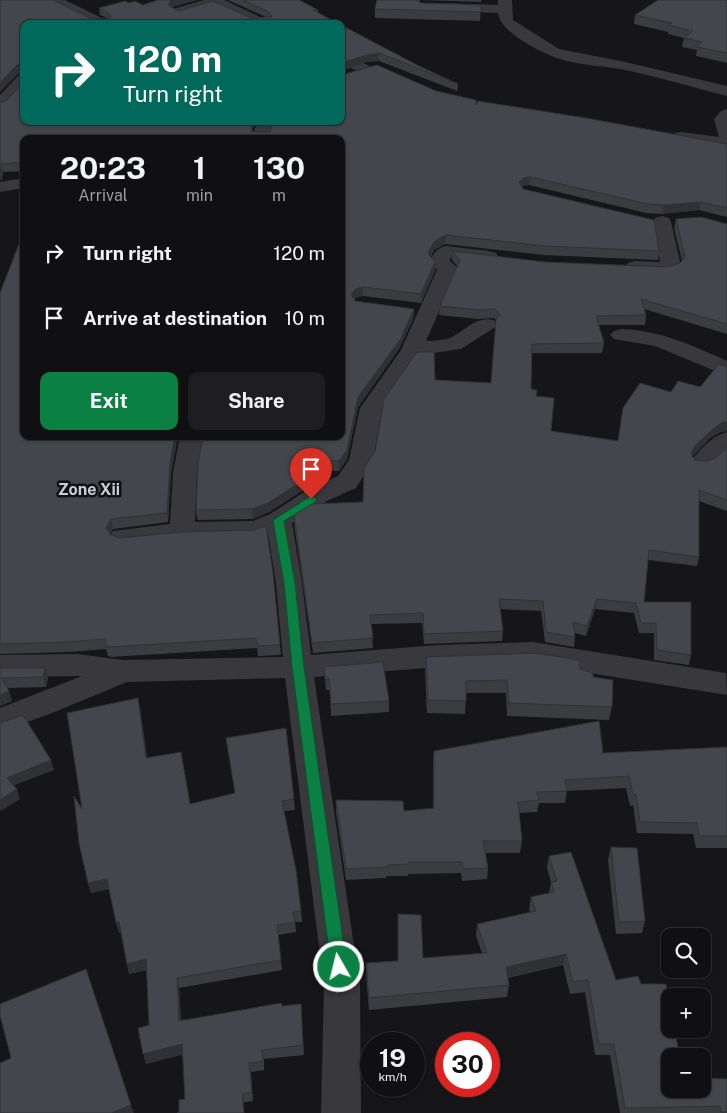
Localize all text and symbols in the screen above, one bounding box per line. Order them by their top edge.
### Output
text: 120 m [123,39,222,80]
icon: right [40,40,105,105]
text: Turn right [123,81,223,107]
text: 20:23 [60,150,146,186]
text: 1 [193,150,206,186]
text: 130 [253,150,305,186]
text: Arrival [78,186,128,205]
text: min [186,186,213,205]
text: m [272,186,286,205]
icon: right [40,239,68,267]
text: Turn right [83,242,172,264]
text: 120 m [273,242,325,264]
icon: arrive [40,304,68,332]
text: Arrive at destination [83,307,267,329]
text: 10 m [285,307,325,329]
button: Exit [40,372,178,430]
button: Share [188,372,325,430]
pin [290,448,332,499]
icon: arrive [297,455,325,483]
district label: Zone Xii [58,480,120,499]
map controls [661,928,711,1098]
button: search [661,928,711,978]
position arrow [312,940,364,992]
button: + [661,988,711,1038]
speed limit sign: 30 [435,1032,500,1097]
text: 19 [379,1043,406,1073]
button: − [661,1048,711,1098]
text: km/h [378,1070,407,1084]

